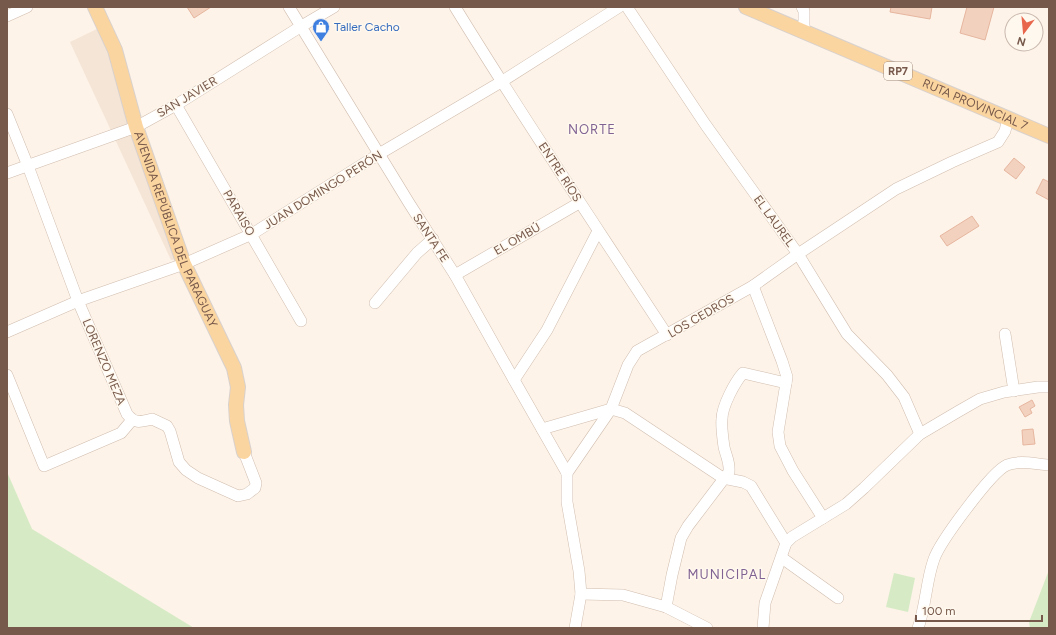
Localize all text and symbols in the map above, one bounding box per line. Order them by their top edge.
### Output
north arrow [1004,12,1044,52]
shop icon: Taller Cacho [311,17,331,42]
place label: Taller Cacho [334,20,400,34]
text: N [1015,34,1027,49]
road number: RP7 [884,62,912,80]
street label: SAN JAVIER [154,74,220,120]
street label: RUTA PROVINCIAL 7 [920,76,1030,133]
district label: NORTE [568,122,616,137]
street label: AVENIDA REPÚBLICA DEL PARAGUAY [131,129,221,330]
street label: ENTRE RÍOS [536,140,584,204]
street label: JUAN DOMINGO PERÓN [261,148,385,232]
street label: PARAISO [220,188,258,238]
street label: EL LAUREL [751,193,798,250]
street label: SANTA FE [410,211,452,265]
street label: EL OMBÚ [491,220,543,258]
street label: LOS CEDROS [666,291,736,341]
street label: LORENZO MEZA [80,317,128,407]
district label: MUNICIPAL [688,567,766,582]
scale bar [916,597,1042,623]
text: 100 m [922,604,956,618]

